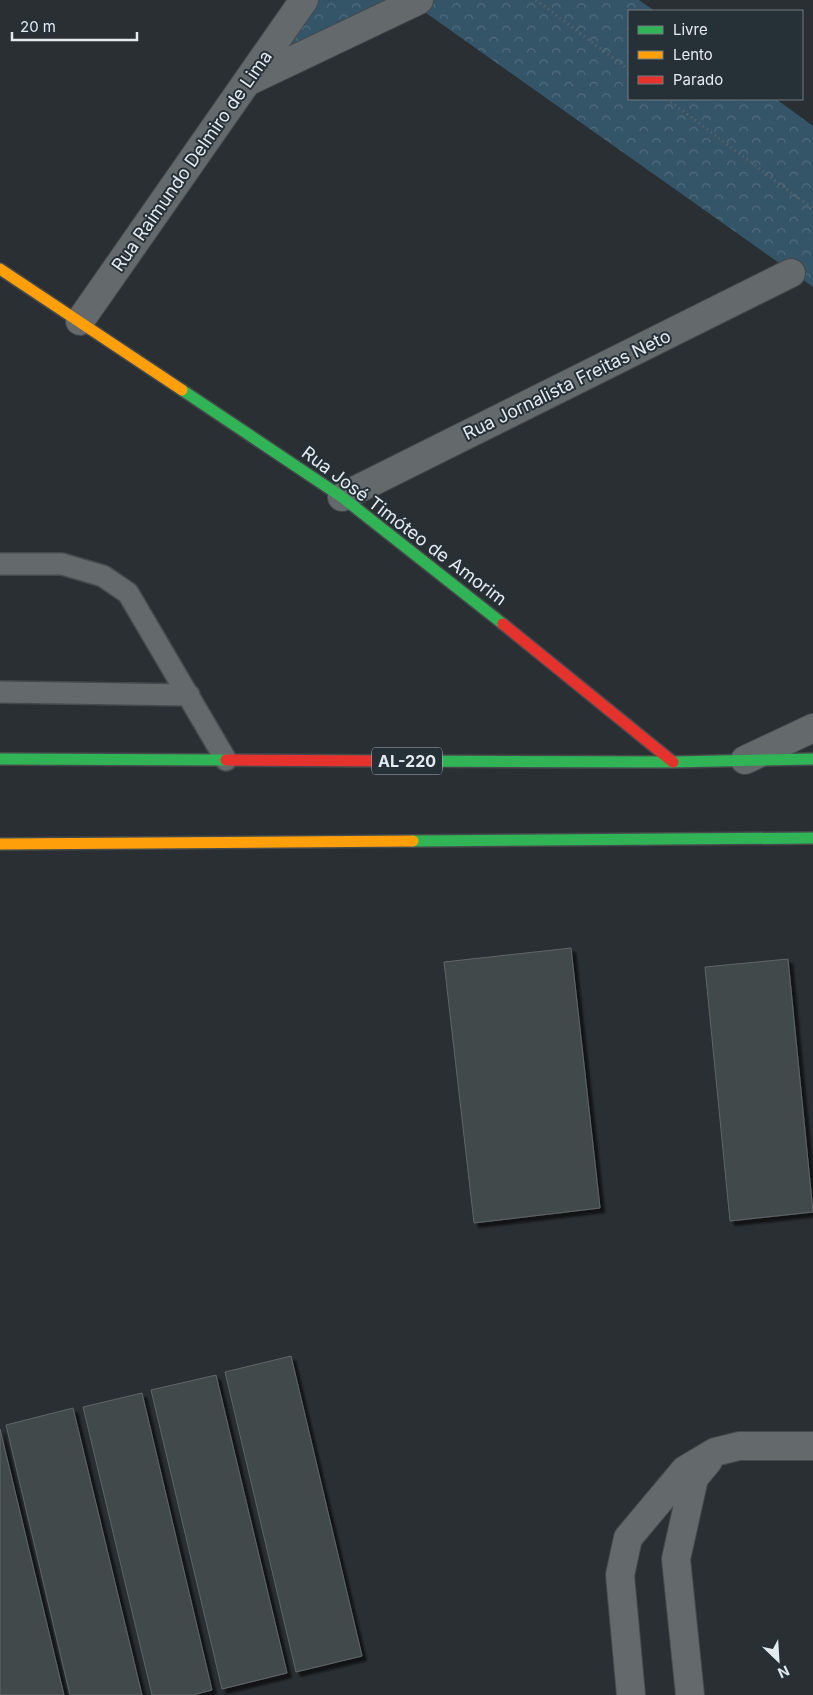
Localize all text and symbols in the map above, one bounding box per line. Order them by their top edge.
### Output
scale bar [12,10,138,42]
legend [628,10,803,100]
text: 20 m [20,17,56,36]
text: Livre [673,20,708,39]
text: Lento [673,45,713,64]
street label: Rua Raimundo Delmiro de Lima [107,46,276,275]
text: Parado [673,70,723,89]
street label: Rua Jornalista Freitas Neto [460,325,674,444]
street label: Rua José Timóteo de Amorim [298,442,511,609]
road number: AL-220 [372,748,442,774]
north arrow [753,1635,803,1685]
text: N [775,1662,792,1682]

